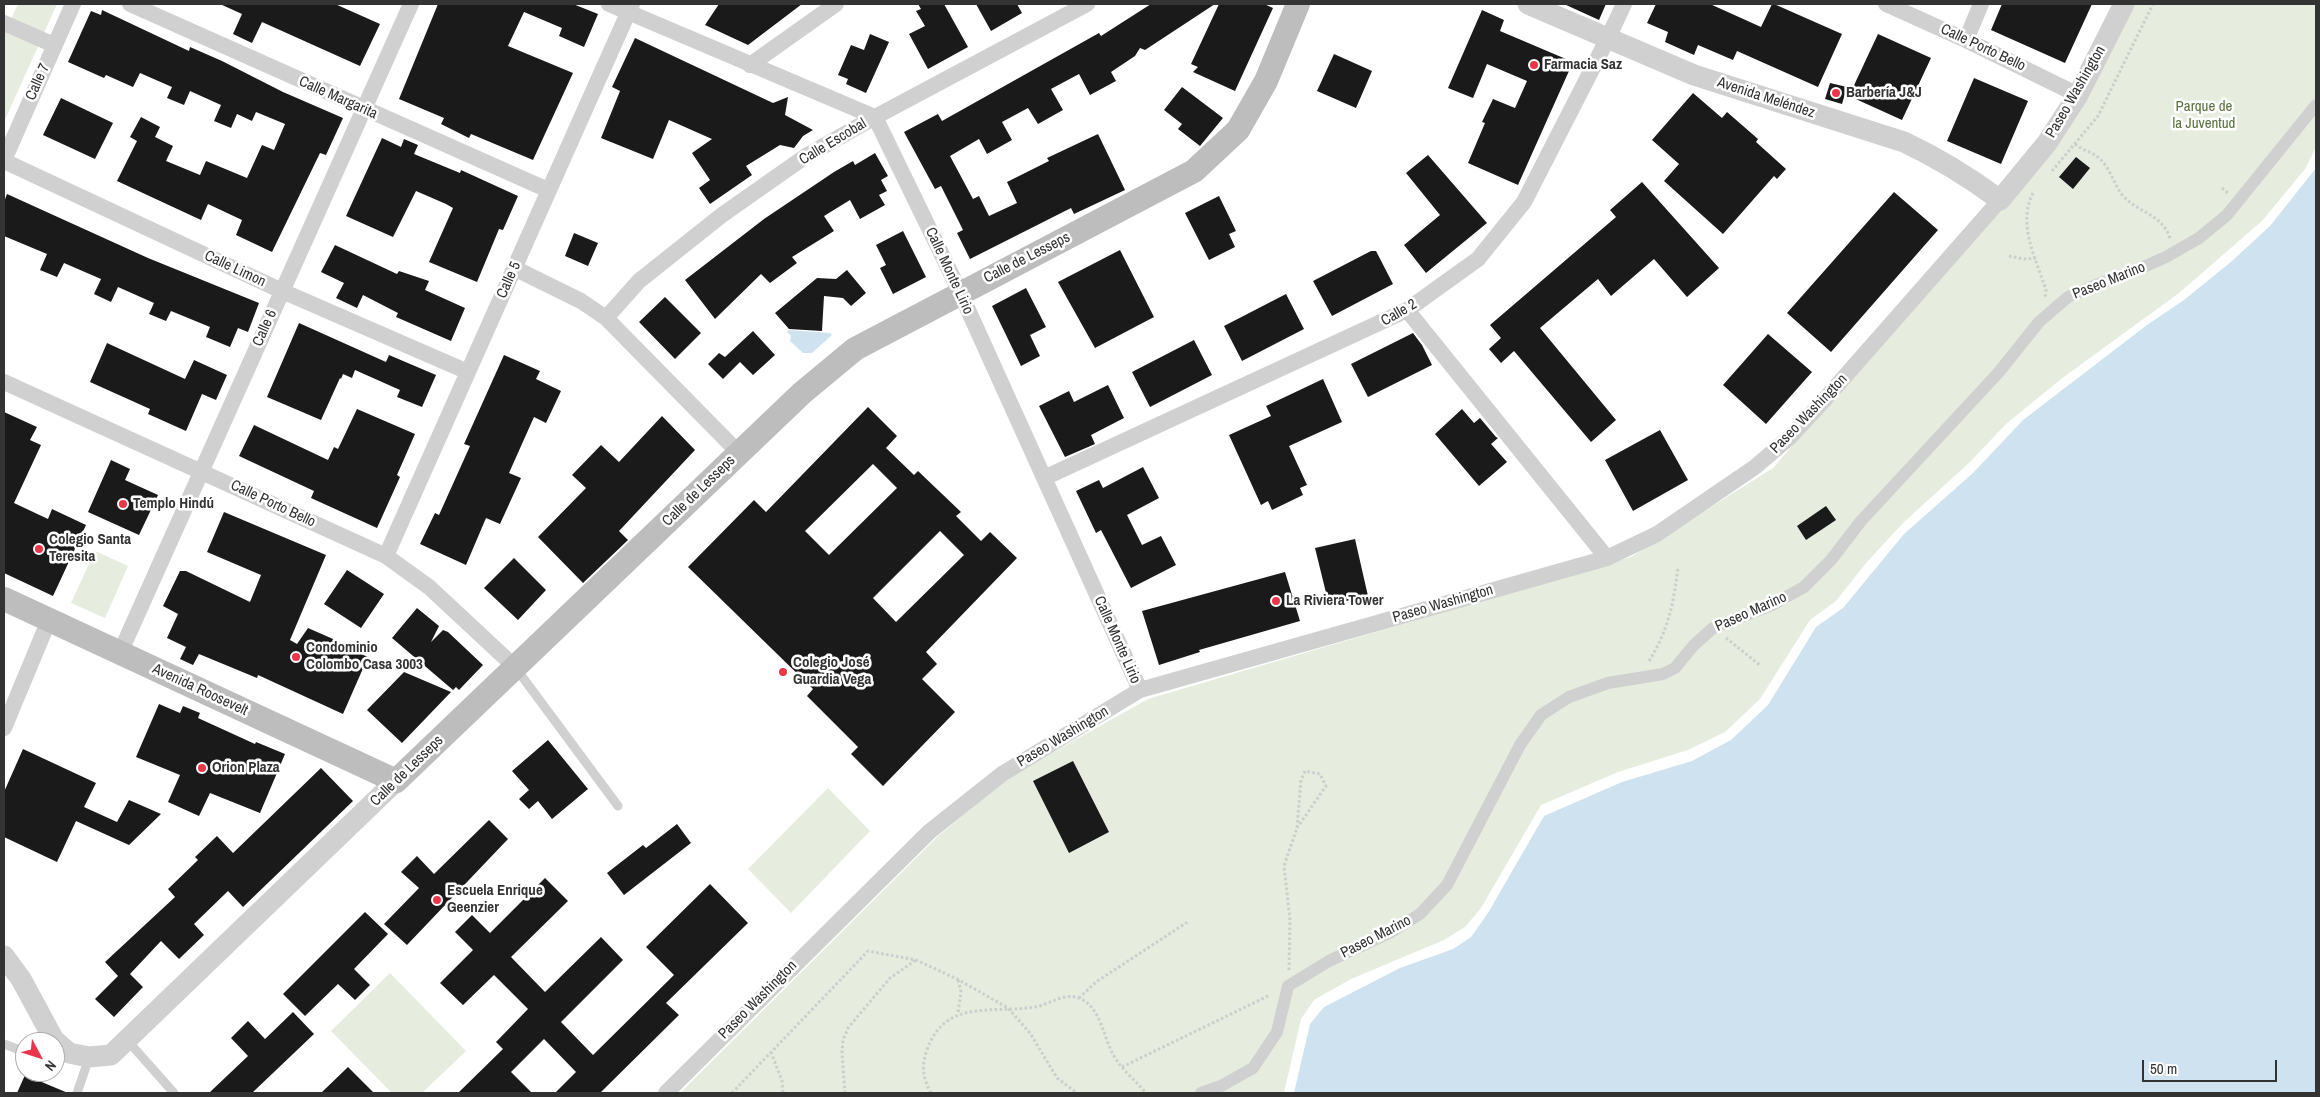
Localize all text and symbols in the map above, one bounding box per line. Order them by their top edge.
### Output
street label: Calle Porto Bello [1938,20,2028,76]
street label: Paseo Washington [2042,43,2110,141]
place label: Farmacia Saz [1544,56,1622,74]
marker: Farmacia Saz [1528,59,1540,71]
street label: Calle 7 [22,61,54,103]
street label: Calle Margarita [296,73,380,123]
street label: Avenida Meléndez [1715,74,1817,122]
place label: Barbería J&J [1846,84,1922,102]
marker: Barbería J&J [1830,87,1842,99]
park label: Parque de la Juventud [2173,98,2235,133]
street label: Calle Escobal [796,115,870,169]
street label: Calle Monte Lirio [921,225,977,317]
street label: Calle de Lesseps [981,229,1073,287]
street label: Calle Limon [201,247,269,291]
street label: Paseo Marino [2070,258,2148,304]
street label: Calle 5 [493,259,525,301]
street label: Calle 2 [1378,296,1420,330]
street label: Calle 6 [249,307,281,349]
street label: Paseo Washington [1767,371,1851,457]
street label: Calle de Lesseps [659,452,739,530]
street label: Calle Porto Bello [228,476,318,532]
place label: Templo Hindú [133,495,214,513]
marker: Templo Hindú [117,498,129,510]
place label: Colegio Santa Teresita [49,531,131,566]
marker: Colegio Santa Teresita [33,543,45,555]
street label: Paseo Washington [1391,581,1495,627]
street label: Paseo Marino [1712,588,1790,636]
place label: La Riviera Tower [1286,592,1384,610]
street label: Calle Monte Lirio [1090,594,1144,686]
marker: La Riviera Tower [1270,595,1282,607]
place label: Condominio Colombo Casa 3003 [306,639,423,674]
marker: Condominio Colombo Casa 3003 [290,651,302,663]
place label: Colegio José Guardia Vega [793,654,871,689]
street label: Avenida Roosevelt [150,660,250,720]
marker: Colegio José Guardia Vega [777,666,789,678]
street label: Paseo Washington [1014,703,1112,771]
street label: Calle de Lesseps [367,732,447,810]
place label: Orion Plaza [212,759,280,777]
marker: Orion Plaza [196,762,208,774]
place label: Escuela Enrique Geenzier [447,882,543,917]
marker: Escuela Enrique Geenzier [431,894,443,906]
street label: Paseo Marino [1338,912,1414,962]
street label: Paseo Washington [715,957,801,1043]
north arrow [15,1032,65,1082]
scale bar [2145,1050,2280,1082]
text: N [41,1057,60,1075]
text: 50 m [2150,1058,2177,1079]

